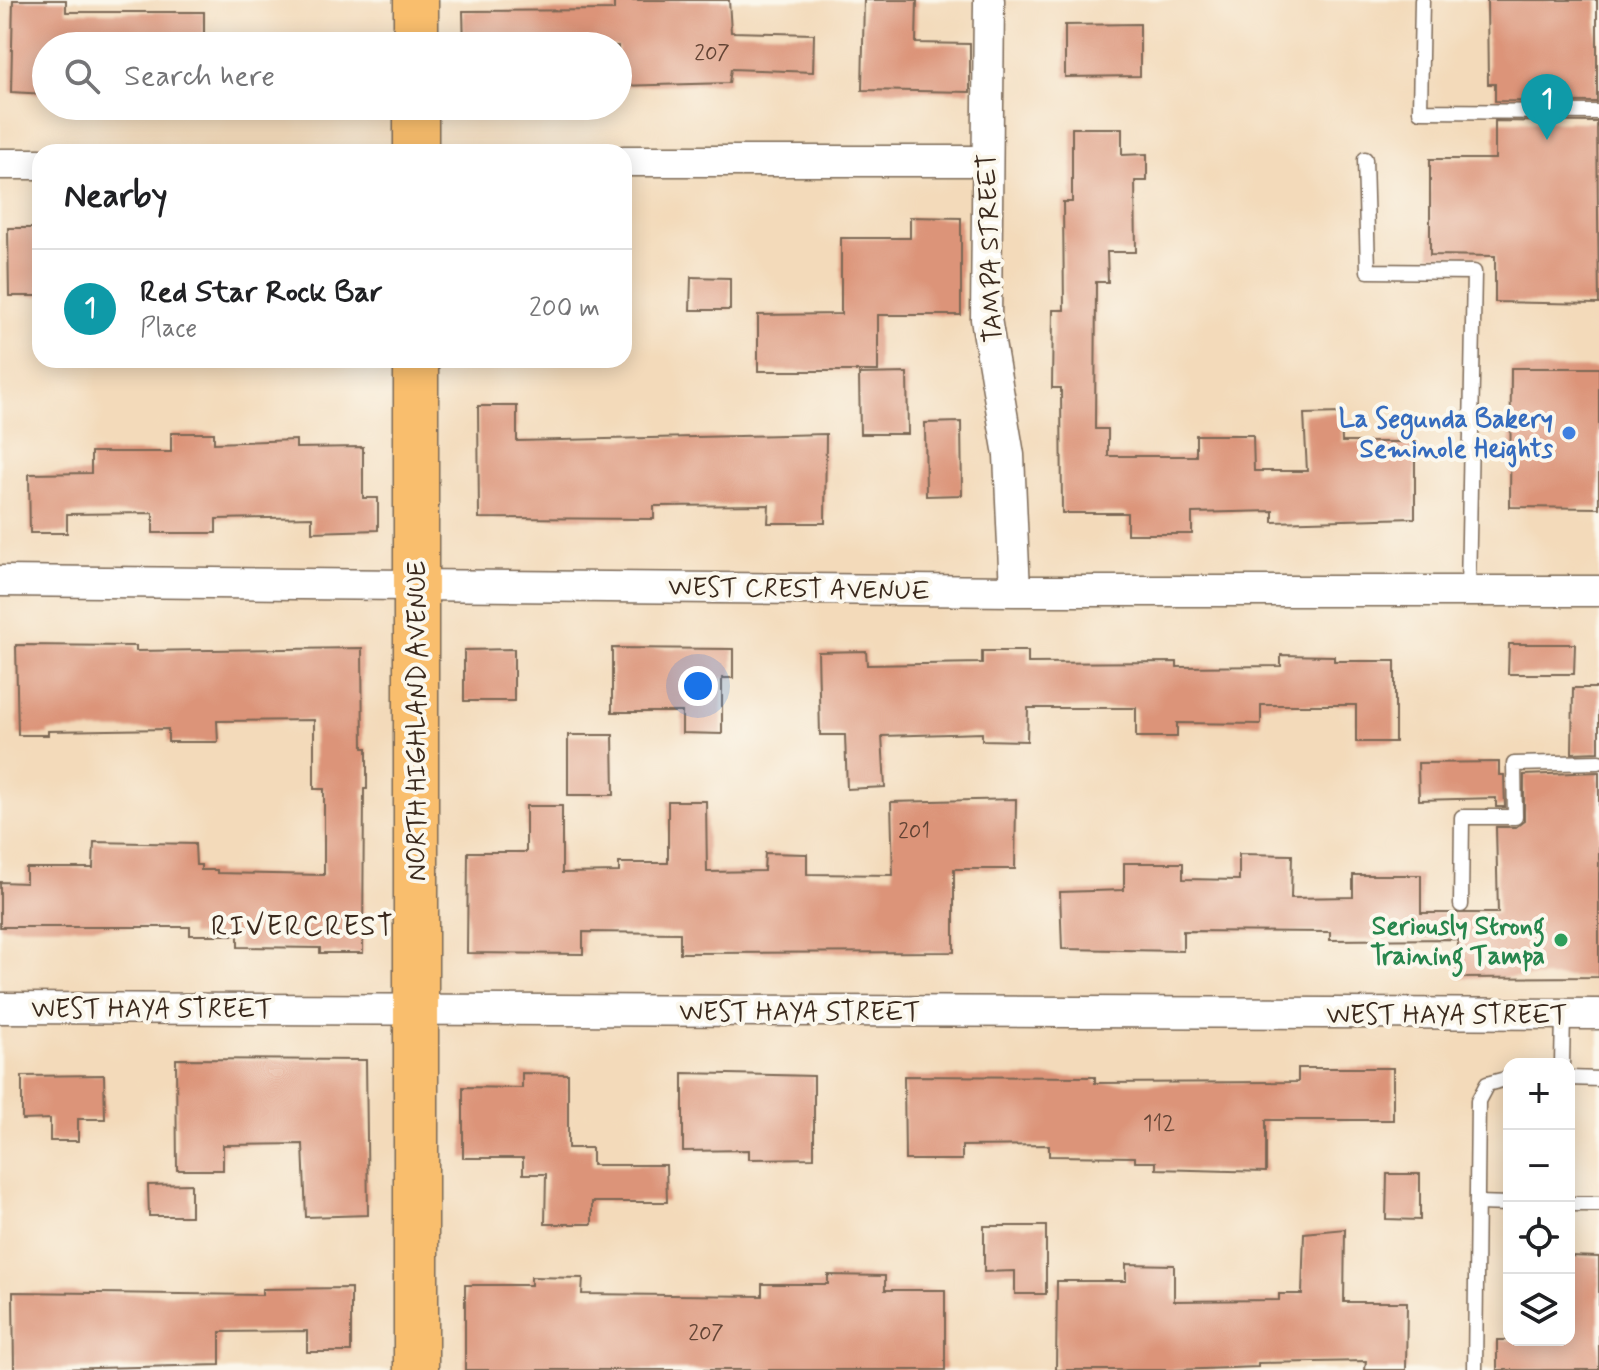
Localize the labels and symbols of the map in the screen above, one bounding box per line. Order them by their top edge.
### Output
house number: 207 [694,40,730,68]
pin: 1 [1521,74,1573,140]
street label: TAMPA STREET [971,153,1011,343]
place label: La Segunda Bakery Seminole Heights [1339,403,1554,468]
marker: La Segunda Bakery Seminole Heights [1560,424,1578,442]
street label: NORTH HIGHLAND AVENUE [401,561,435,881]
street label: WEST CREST AVENUE [668,571,930,609]
your location [678,666,718,706]
house number: 201 [898,818,930,846]
district label: RIVERCREST [211,909,395,946]
place label: Seriously Strong Training Tampa [1370,910,1545,977]
marker: Seriously Strong Training Tampa [1552,931,1570,949]
street label: WEST HAYA STREET [31,993,273,1027]
street label: WEST HAYA STREET [679,996,921,1030]
street label: WEST HAYA STREET [1326,999,1568,1033]
house number: 112 [1143,1110,1175,1138]
house number: 207 [688,1320,724,1348]

